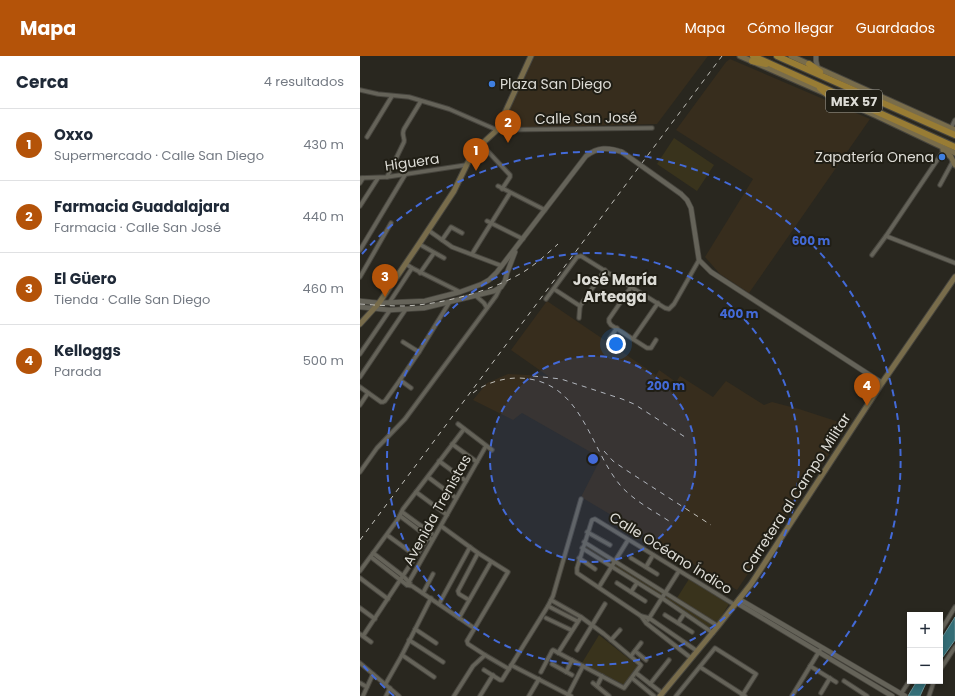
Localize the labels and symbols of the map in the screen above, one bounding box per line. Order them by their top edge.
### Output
place label: Plaza San Diego [500,74,611,94]
marker: Plaza San Diego [487,79,497,89]
road number: MEX 57 [826,90,882,112]
street label: Calle San José [535,107,638,129]
pin: 2 [495,110,521,143]
pin: 1 [463,138,489,171]
place label: Zapatería Onena [815,147,934,167]
street label: Higuera [383,148,441,176]
marker: Zapatería Onena [937,152,947,162]
text: 600 m [792,232,831,249]
pin: 3 [372,264,398,297]
district label: José María Arteaga [573,269,657,307]
text: 400 m [719,305,759,322]
your location [606,334,626,354]
pin: 4 [854,373,880,406]
text: 200 m [647,377,685,394]
street label: Carretera al Campo Militar [737,409,855,577]
street label: Avenida Trenistas [398,451,476,569]
centre of rings [586,452,600,466]
street label: Calle Océano Índico [606,507,736,599]

